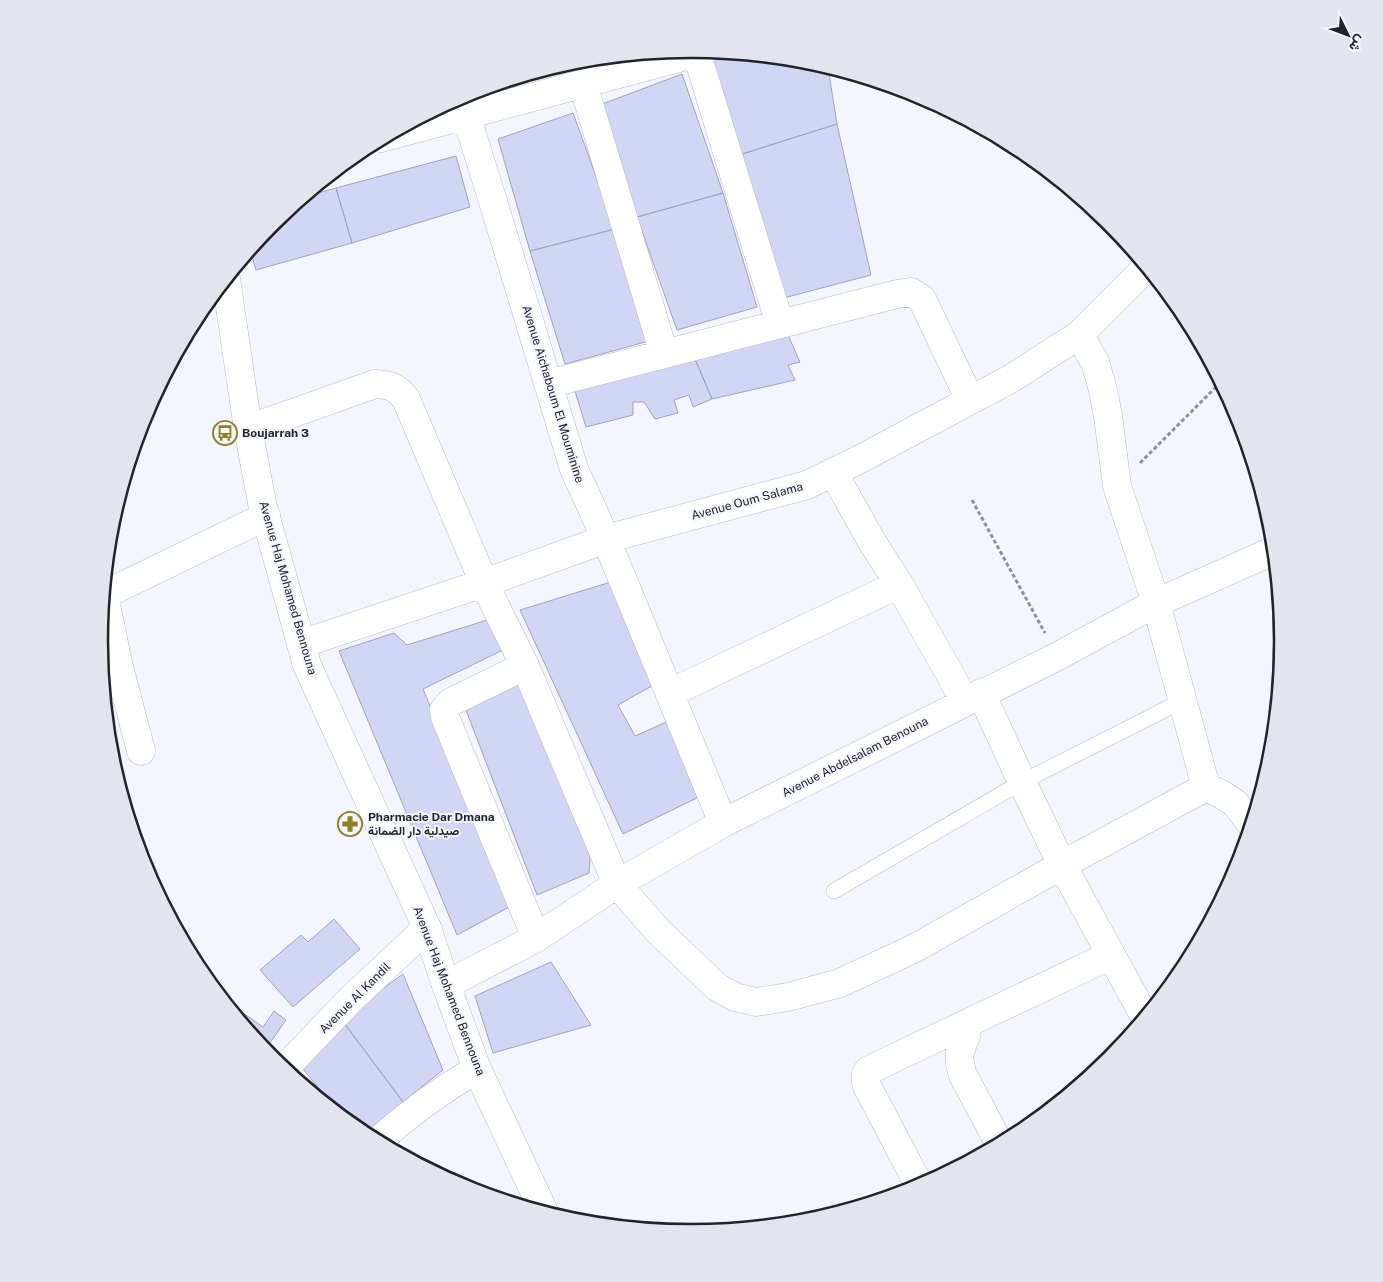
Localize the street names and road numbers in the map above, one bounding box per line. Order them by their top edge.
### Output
street label: Avenue Aichaboum El Mouminine [519,303,587,485]
street label: Avenue Oum Salama [690,479,804,523]
street label: Avenue Haj Mohamed Bennouna [256,500,320,676]
street label: Avenue Abdelsalam Benouna [779,714,931,800]
street label: Avenue Haj Mohamed Bennouna [410,904,488,1078]
street label: Avenue Al Kandil [317,959,394,1036]

